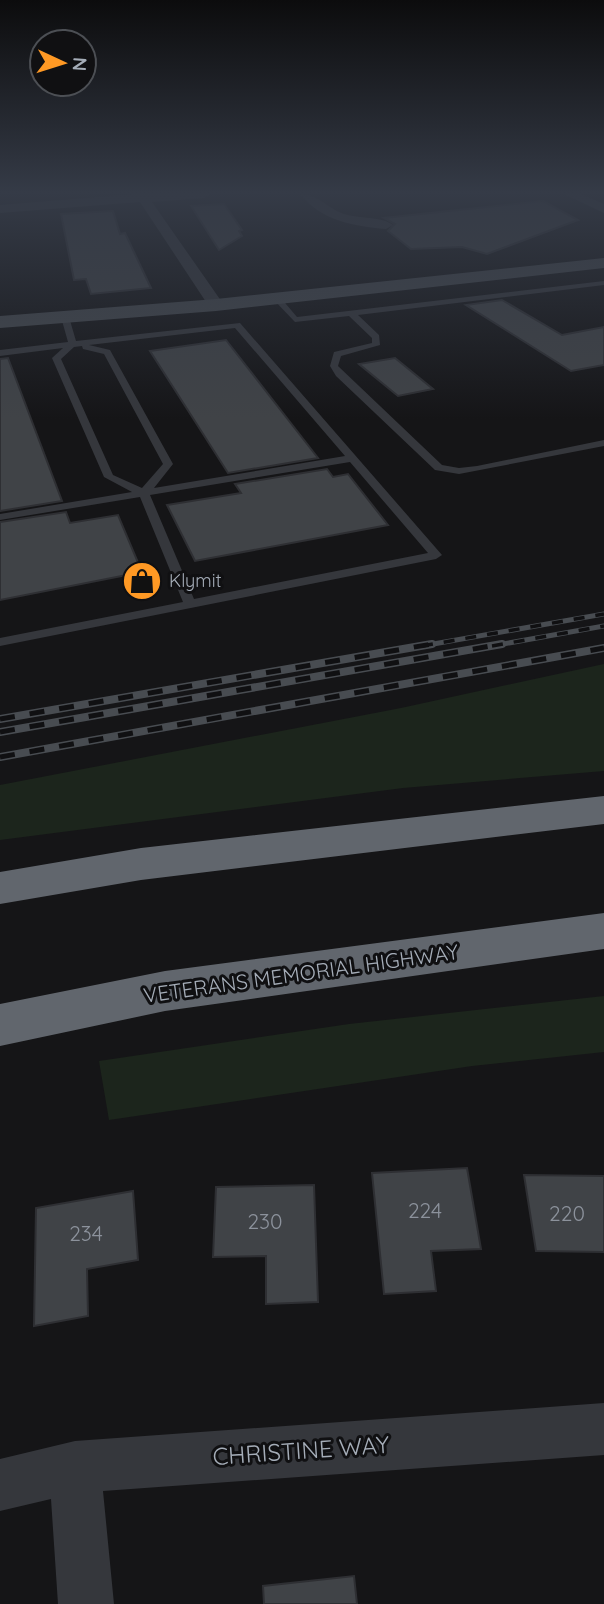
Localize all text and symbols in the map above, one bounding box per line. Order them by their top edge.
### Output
north arrow [28,28,98,98]
text: N [68,56,92,72]
shop icon: Klymit [121,560,163,602]
place label: Klymit [169,569,222,592]
street label: VETERANS MEMORIAL HIGHWAY [142,938,460,1008]
house number: 224 [408,1197,442,1223]
house number: 220 [549,1200,585,1226]
house number: 230 [247,1208,283,1234]
house number: 234 [69,1220,103,1246]
street label: CHRISTINE WAY [211,1429,390,1471]

